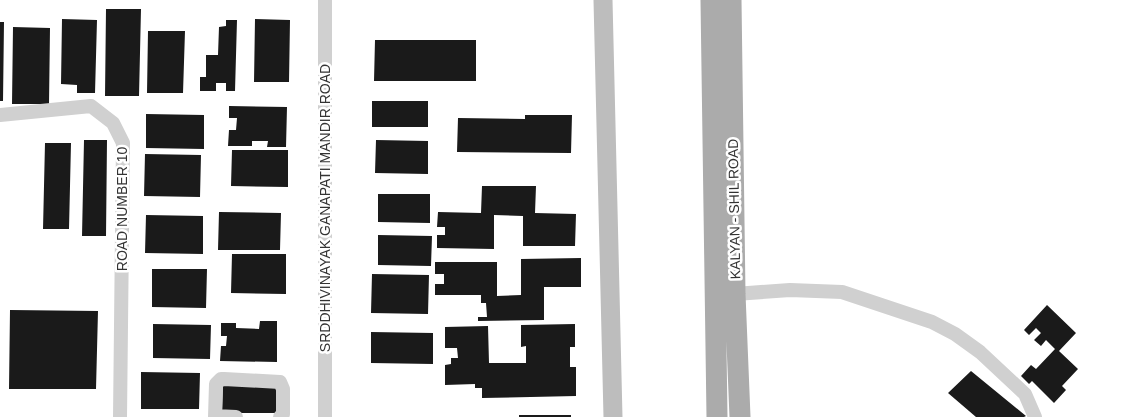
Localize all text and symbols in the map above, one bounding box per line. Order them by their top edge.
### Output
street label: SRDDHIVINAYAK GANAPATI MANDIR ROAD [317,64,333,352]
street label: KALYAN - SHIL ROAD [725,139,743,279]
street label: ROAD NUMBER 10 [114,147,130,271]

